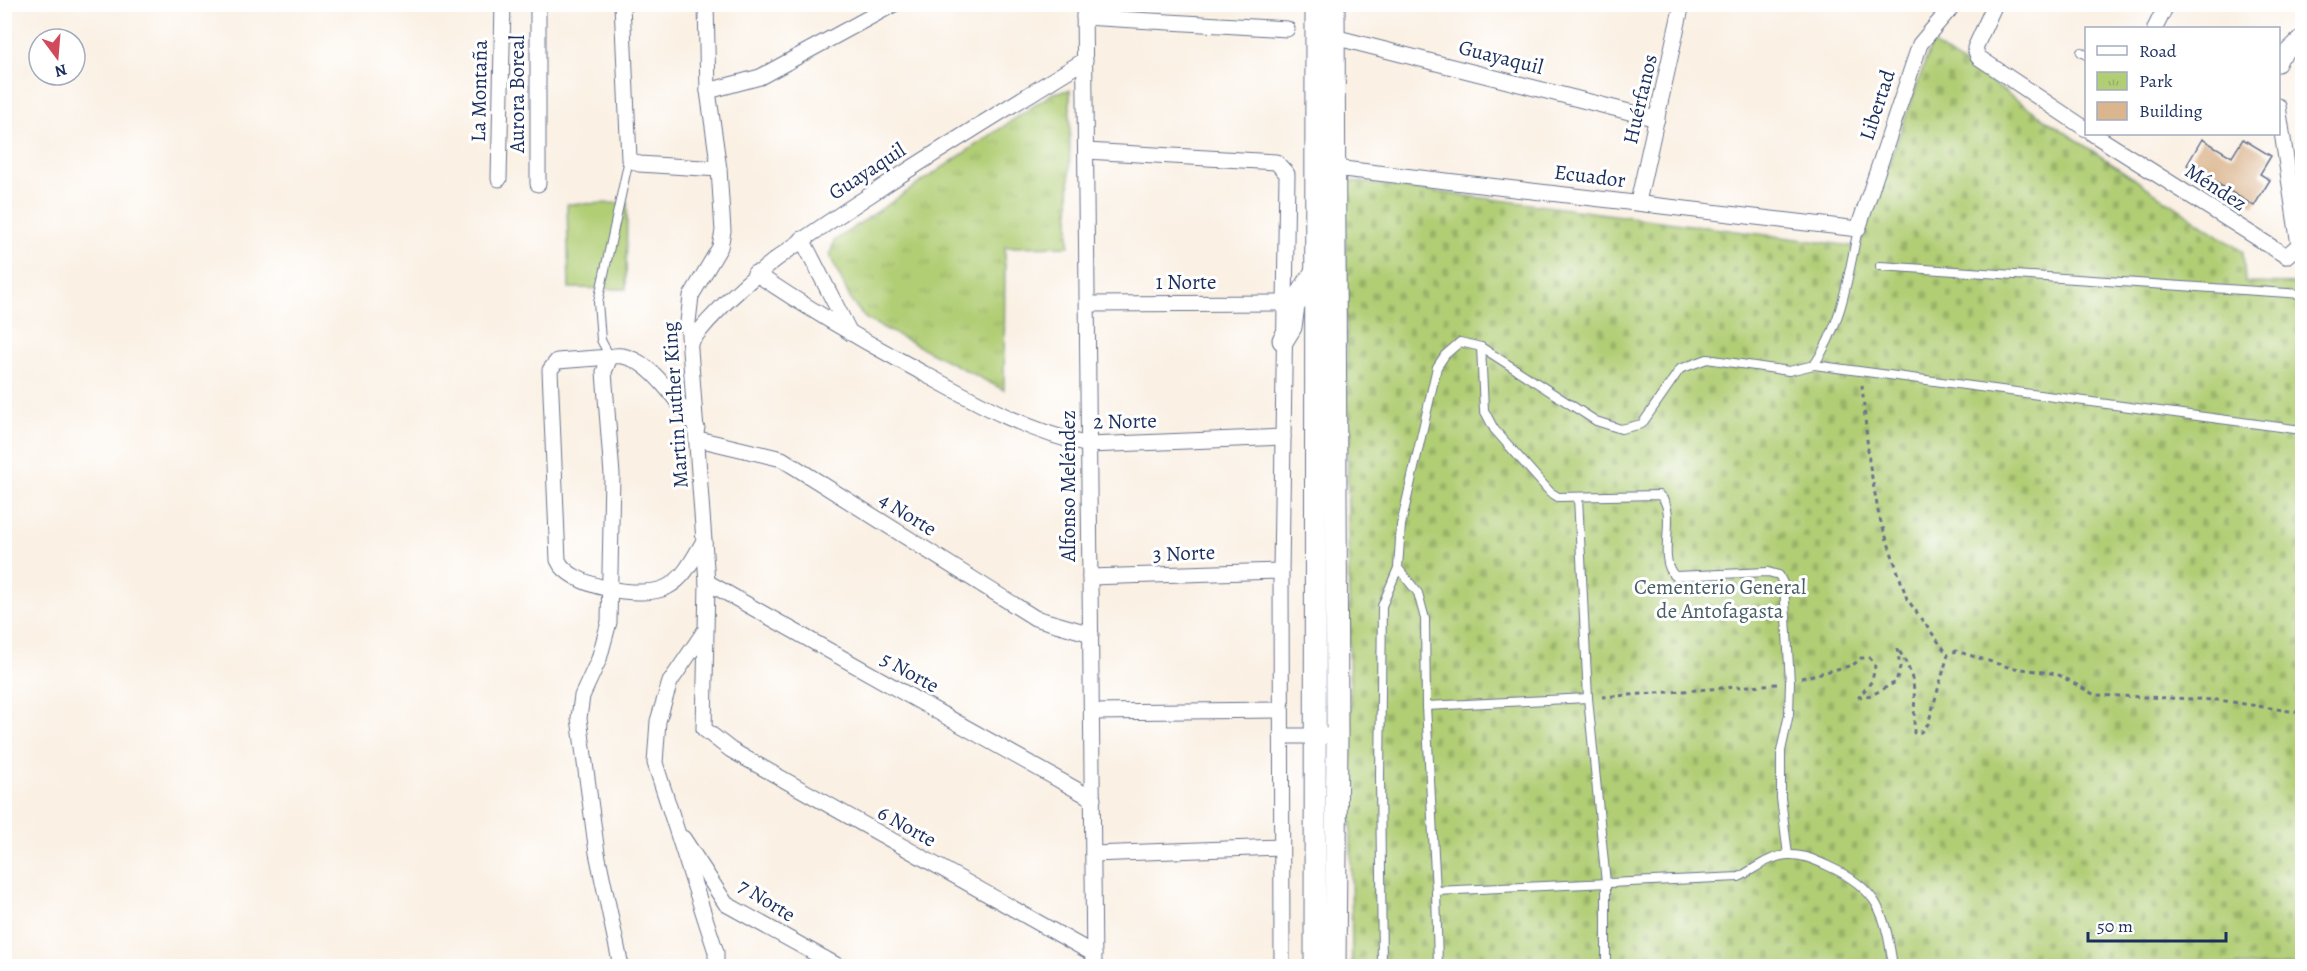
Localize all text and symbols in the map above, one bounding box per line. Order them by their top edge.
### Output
north arrow [27,27,87,87]
legend [2085,27,2280,135]
street label: Guayaquil [1456,33,1546,81]
street label: Aurora Boreal [503,35,531,154]
street label: La Montaña [464,39,494,142]
text: Road [2139,39,2177,63]
street label: Huérfanos [1616,51,1664,147]
text: N [52,58,69,83]
street label: Libertad [1852,65,1902,144]
text: Park [2139,69,2173,93]
text: Building [2139,99,2203,123]
street label: Guayaquil [823,136,911,206]
street label: Méndez [2180,157,2252,217]
street label: Ecuador [1553,158,1627,194]
street label: 1 Norte [1156,268,1216,296]
street label: Martin Luther King [655,320,695,489]
street label: 2 Norte [1093,406,1157,436]
street label: Alfonso Meléndez [1054,410,1082,563]
street label: 4 Norte [874,485,942,543]
street label: 3 Norte [1152,538,1216,568]
park label: Cementerio General de Antofagasta [1634,573,1806,625]
street label: 5 Norte [876,645,944,699]
street label: 6 Norte [872,798,942,854]
street label: 7 Norte [733,872,801,928]
scale bar [2088,905,2226,943]
text: 50 m [2097,914,2133,938]

